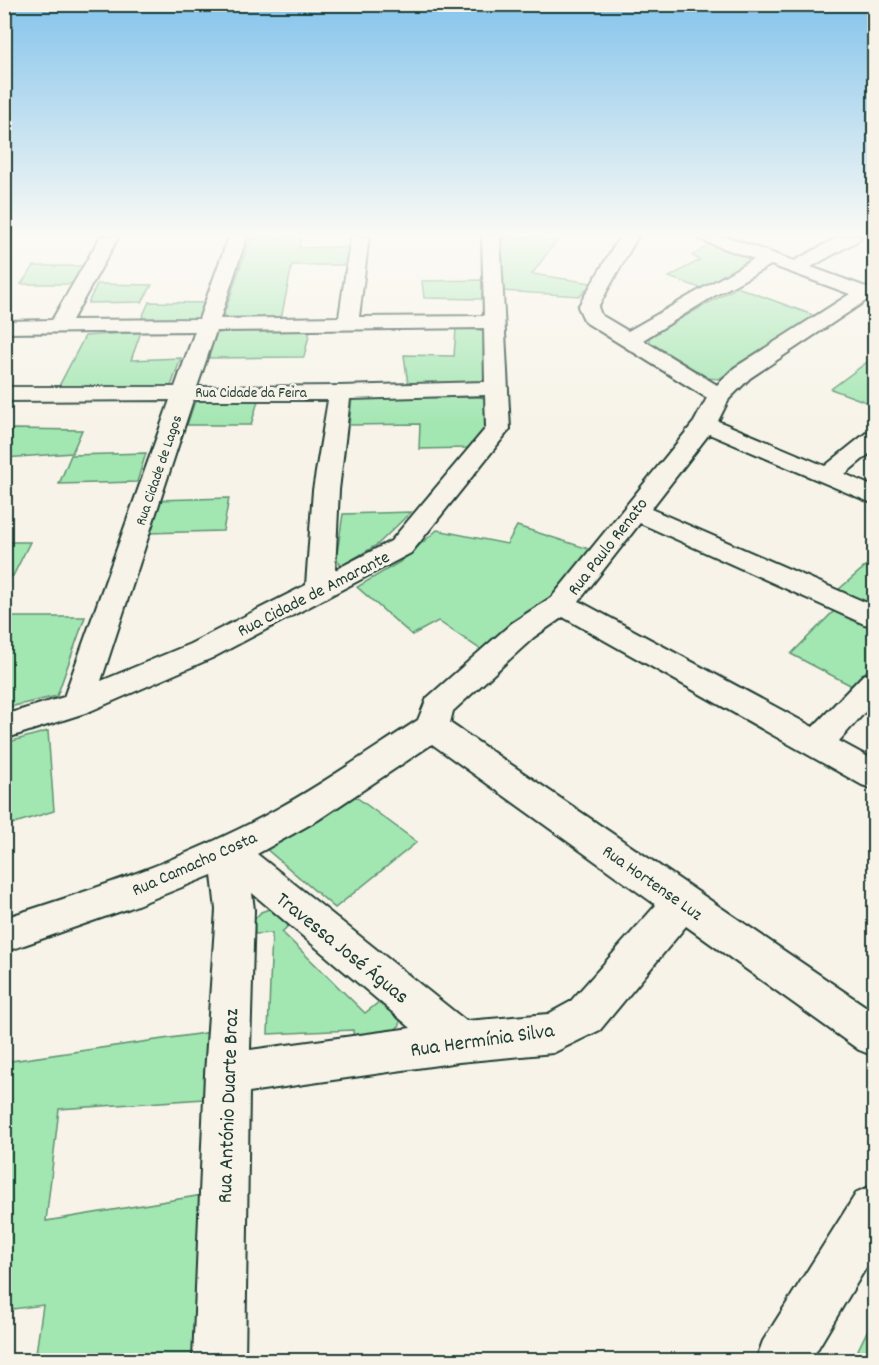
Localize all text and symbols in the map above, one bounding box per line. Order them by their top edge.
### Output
street label: Rua Cidade da Feira [195,383,308,405]
street label: Rua Cidade de Lagos [131,413,189,529]
street label: Rua Paulo Renato [563,493,655,602]
street label: Rua Cidade de Amarante [234,546,395,644]
street label: Rua Camacho Costa [129,826,262,904]
street label: Rua Hortense Luz [596,840,707,928]
street label: Travessa José Águas [268,886,414,1013]
street label: Rua António Duarte Braz [212,1008,248,1204]
street label: Rua Hermínia Silva [409,1017,557,1067]

